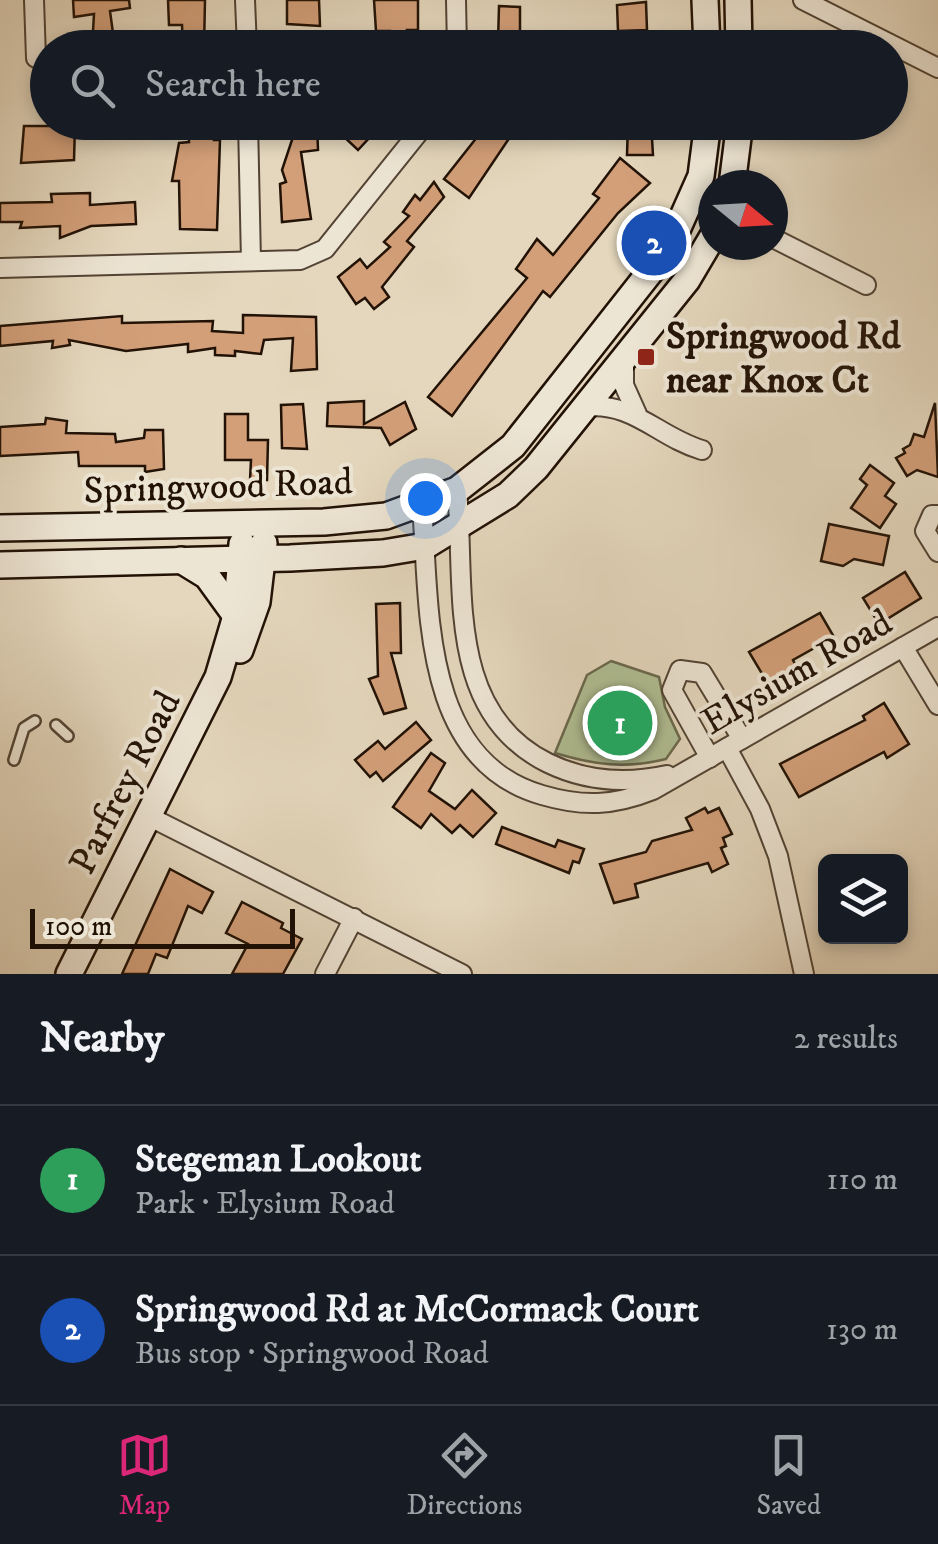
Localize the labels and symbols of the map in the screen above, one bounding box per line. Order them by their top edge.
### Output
north arrow [698,170,788,260]
pin: 2 [622,206,686,280]
place label: Springwood Rd near Knox Ct [666,313,902,405]
marker: Springwood Rd near Knox Ct [635,346,657,368]
street label: Springwood Road [83,458,353,516]
your location [400,473,451,524]
street label: Elysium Road [693,599,901,747]
street label: Parfrey Road [59,683,192,883]
pin: 1 [588,686,652,760]
scale bar [30,904,295,948]

